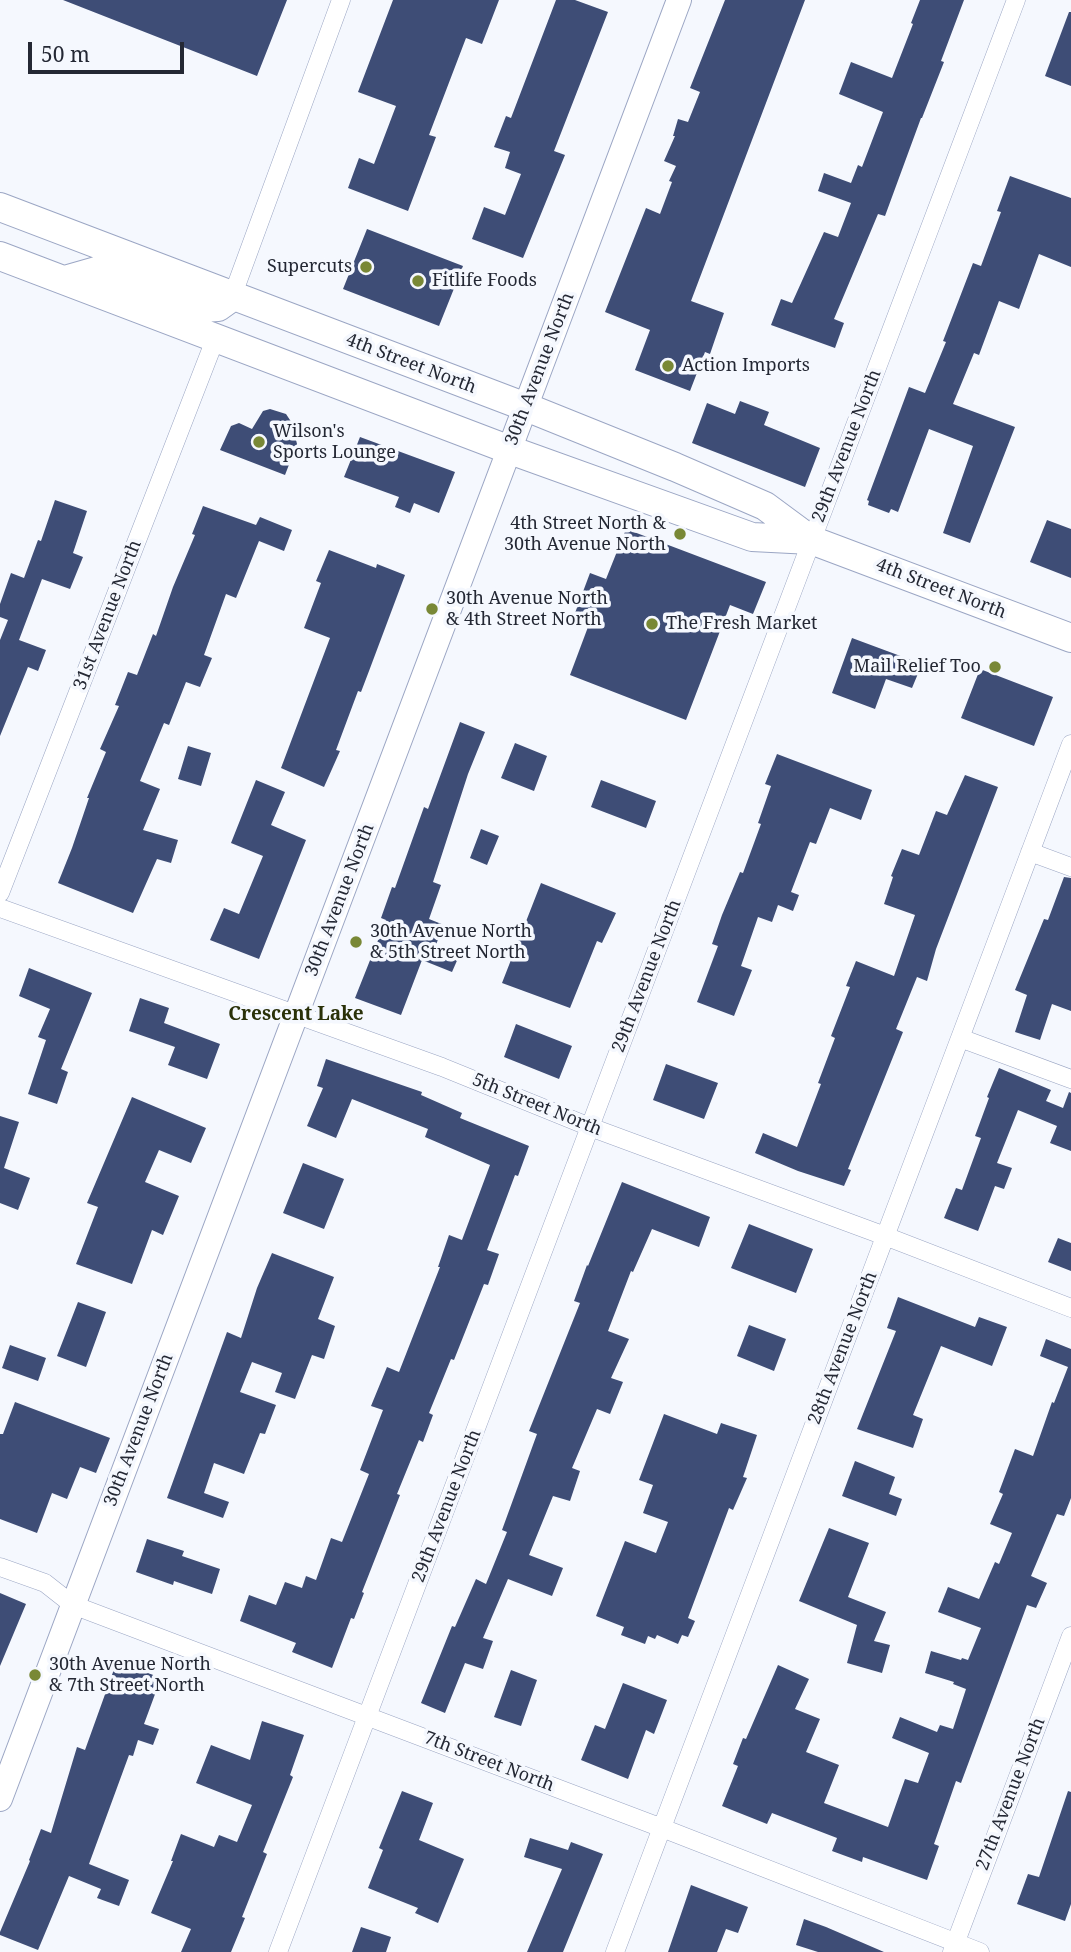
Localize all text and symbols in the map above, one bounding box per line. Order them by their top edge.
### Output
scale bar [32,28,187,72]
text: 50 m [41,40,90,68]
place label: Supercuts [267,256,352,278]
marker: Supercuts [358,259,374,275]
place label: Fitlife Foods [432,270,537,292]
marker: Fitlife Foods [410,273,426,289]
street label: 30th Avenue North [501,290,579,448]
street label: 4th Street North [343,329,479,399]
place label: Action Imports [682,355,810,377]
marker: Action Imports [660,358,676,374]
street label: 29th Avenue North [808,367,886,525]
place label: Wilson's Sports Lounge [273,421,396,464]
marker: Wilson's Sports Lounge [251,434,267,450]
place label: 4th Street North & 30th Avenue North [504,513,666,556]
marker: 4th Street North & 30th Avenue North [672,526,688,542]
street label: 31st Avenue North [69,537,147,693]
street label: 4th Street North [873,554,1009,624]
place label: 30th Avenue North & 4th Street North [446,588,608,630]
marker: 30th Avenue North & 4th Street North [424,601,440,617]
place label: The Fresh Market [666,613,817,635]
marker: The Fresh Market [644,616,660,632]
place label: Mail Relief Too [853,656,981,678]
marker: Mail Relief Too [987,659,1003,675]
street label: 30th Avenue North [301,821,379,979]
street label: 29th Avenue North [608,897,686,1055]
place label: 30th Avenue North & 5th Street North [370,921,532,964]
marker: 30th Avenue North & 5th Street North [348,934,364,950]
district label: Crescent Lake [228,1004,364,1026]
street label: 5th Street North [469,1069,605,1141]
street label: 28th Avenue North [804,1269,882,1427]
street label: 30th Avenue North [100,1351,178,1509]
street label: 29th Avenue North [408,1427,486,1585]
place label: 30th Avenue North & 7th Street North [49,1654,211,1696]
marker: 30th Avenue North & 7th Street North [27,1667,43,1683]
street label: 27th Avenue North [972,1715,1050,1873]
street label: 7th Street North [421,1727,557,1797]

